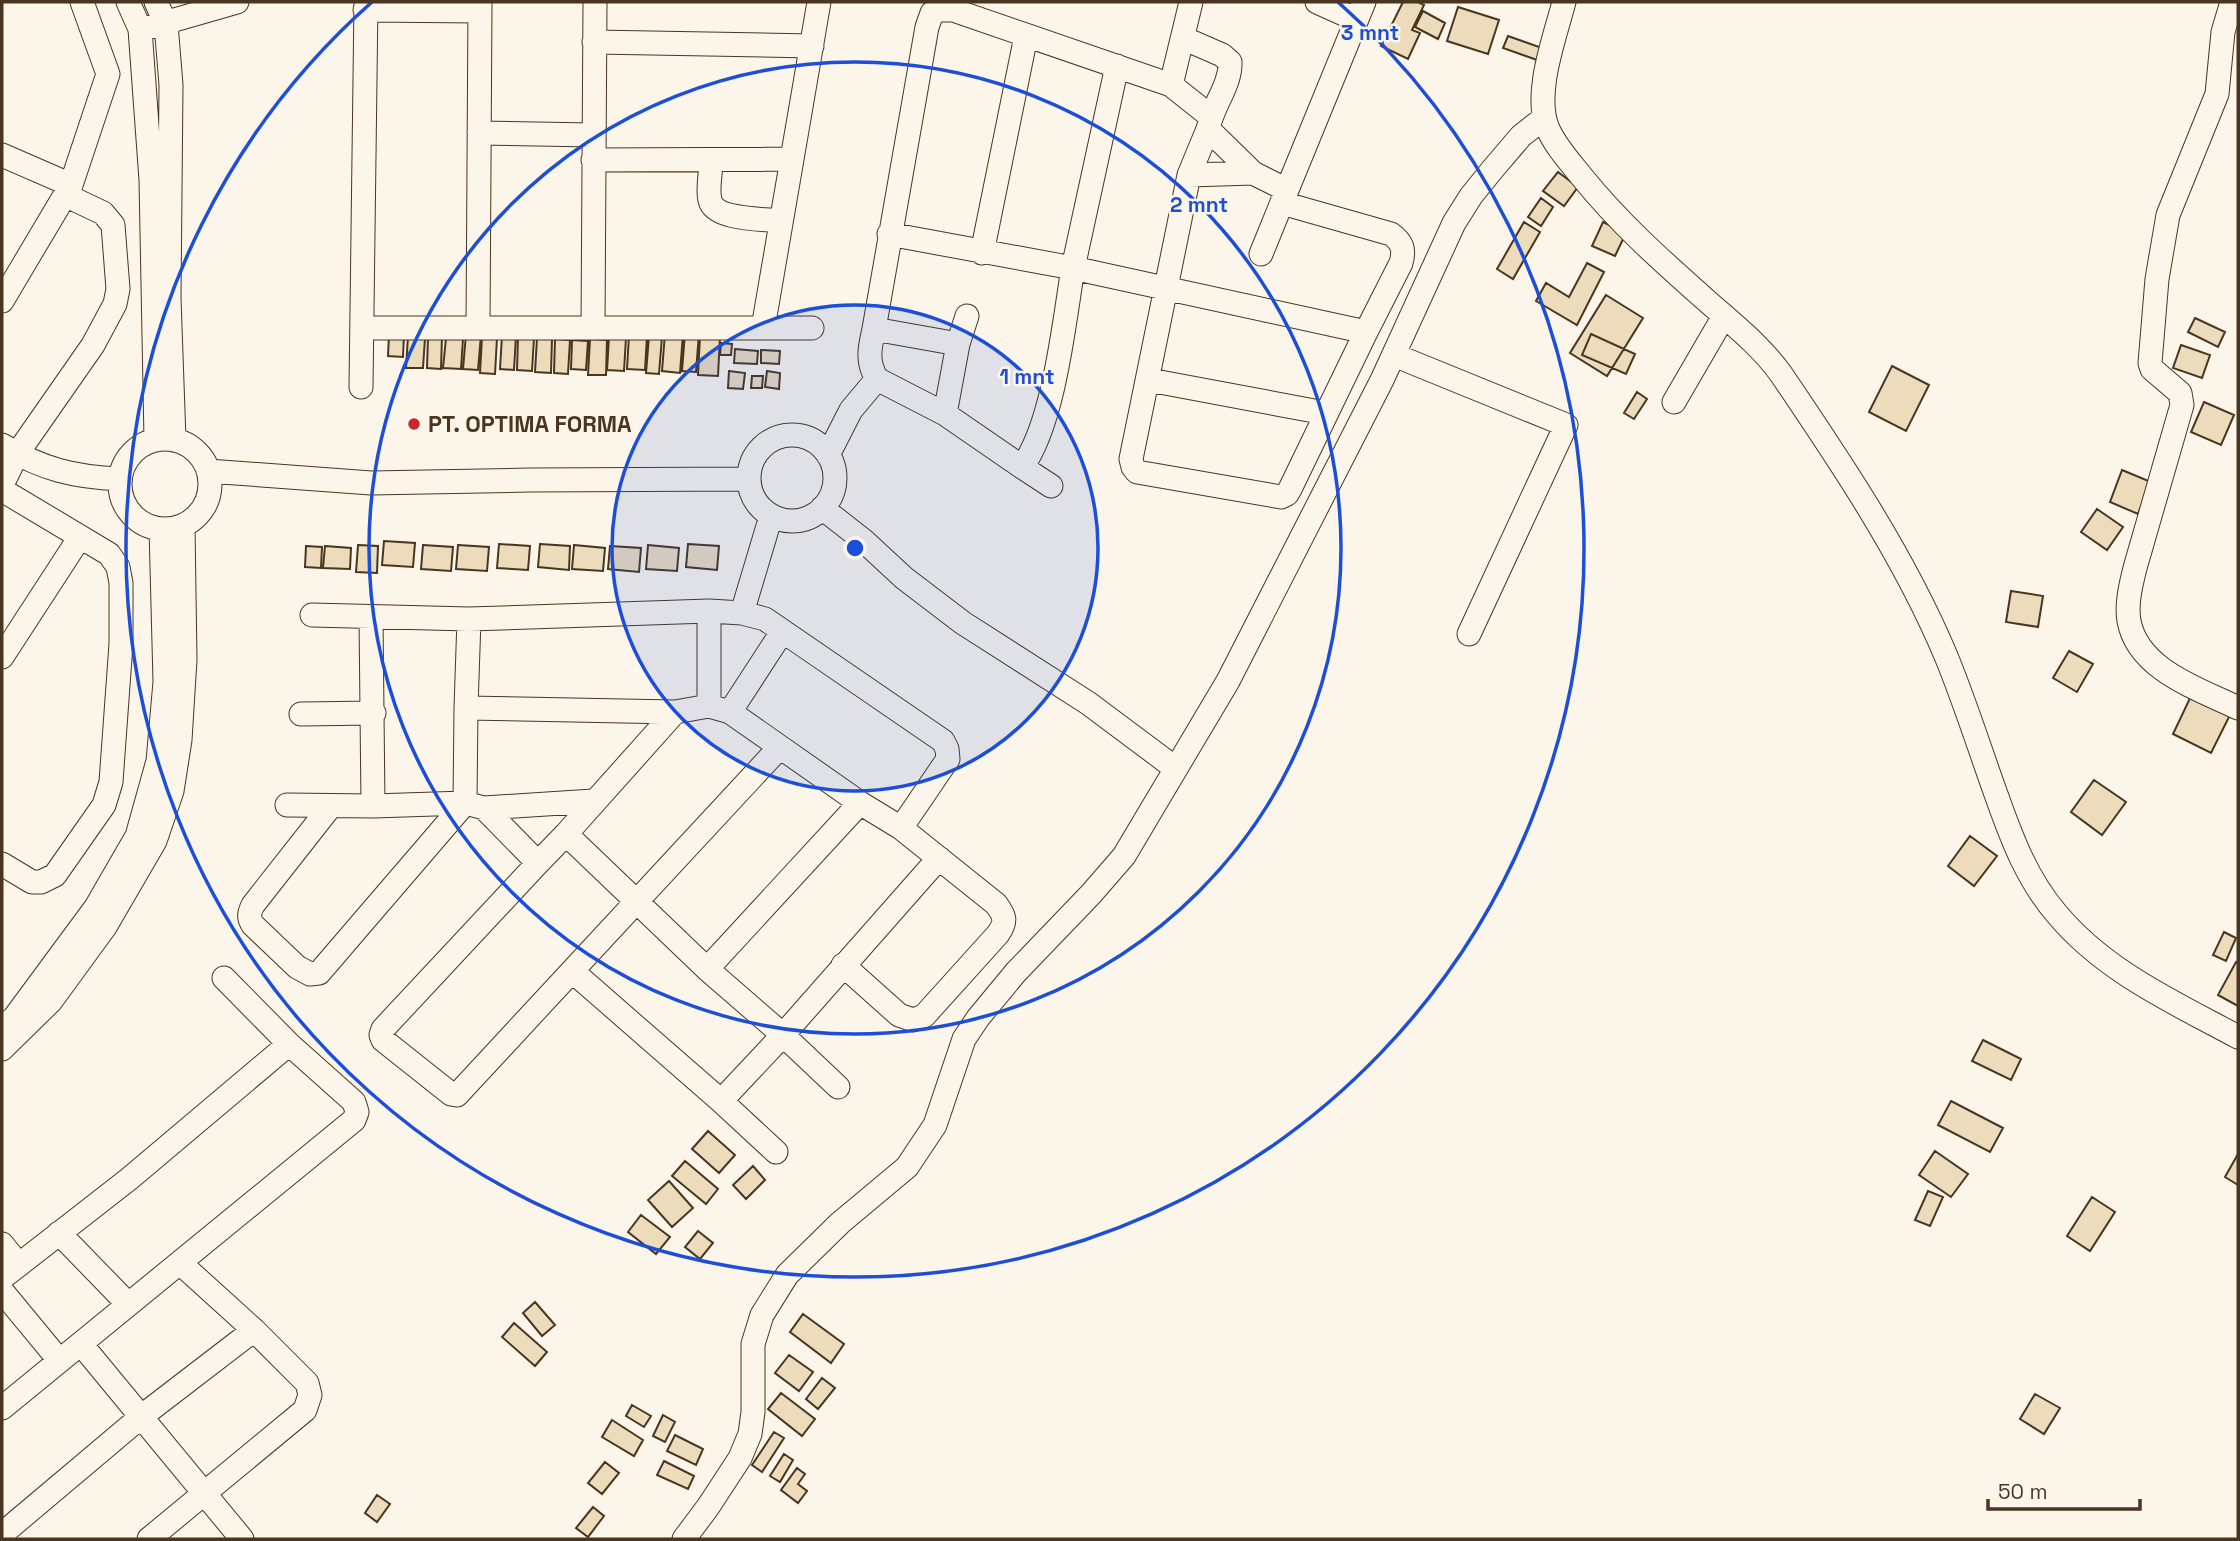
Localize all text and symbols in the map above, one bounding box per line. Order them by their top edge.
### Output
text: 3 mnt [1341,19,1399,46]
text: 2 mnt [1170,191,1228,218]
text: 1 mnt [1000,363,1054,390]
place label: PT. OPTIMA FORMA [428,409,632,439]
marker: PT. OPTIMA FORMA [406,416,422,432]
centre of rings [843,536,867,560]
scale bar [1988,1468,2140,1512]
text: 50 m [1998,1478,2048,1505]

